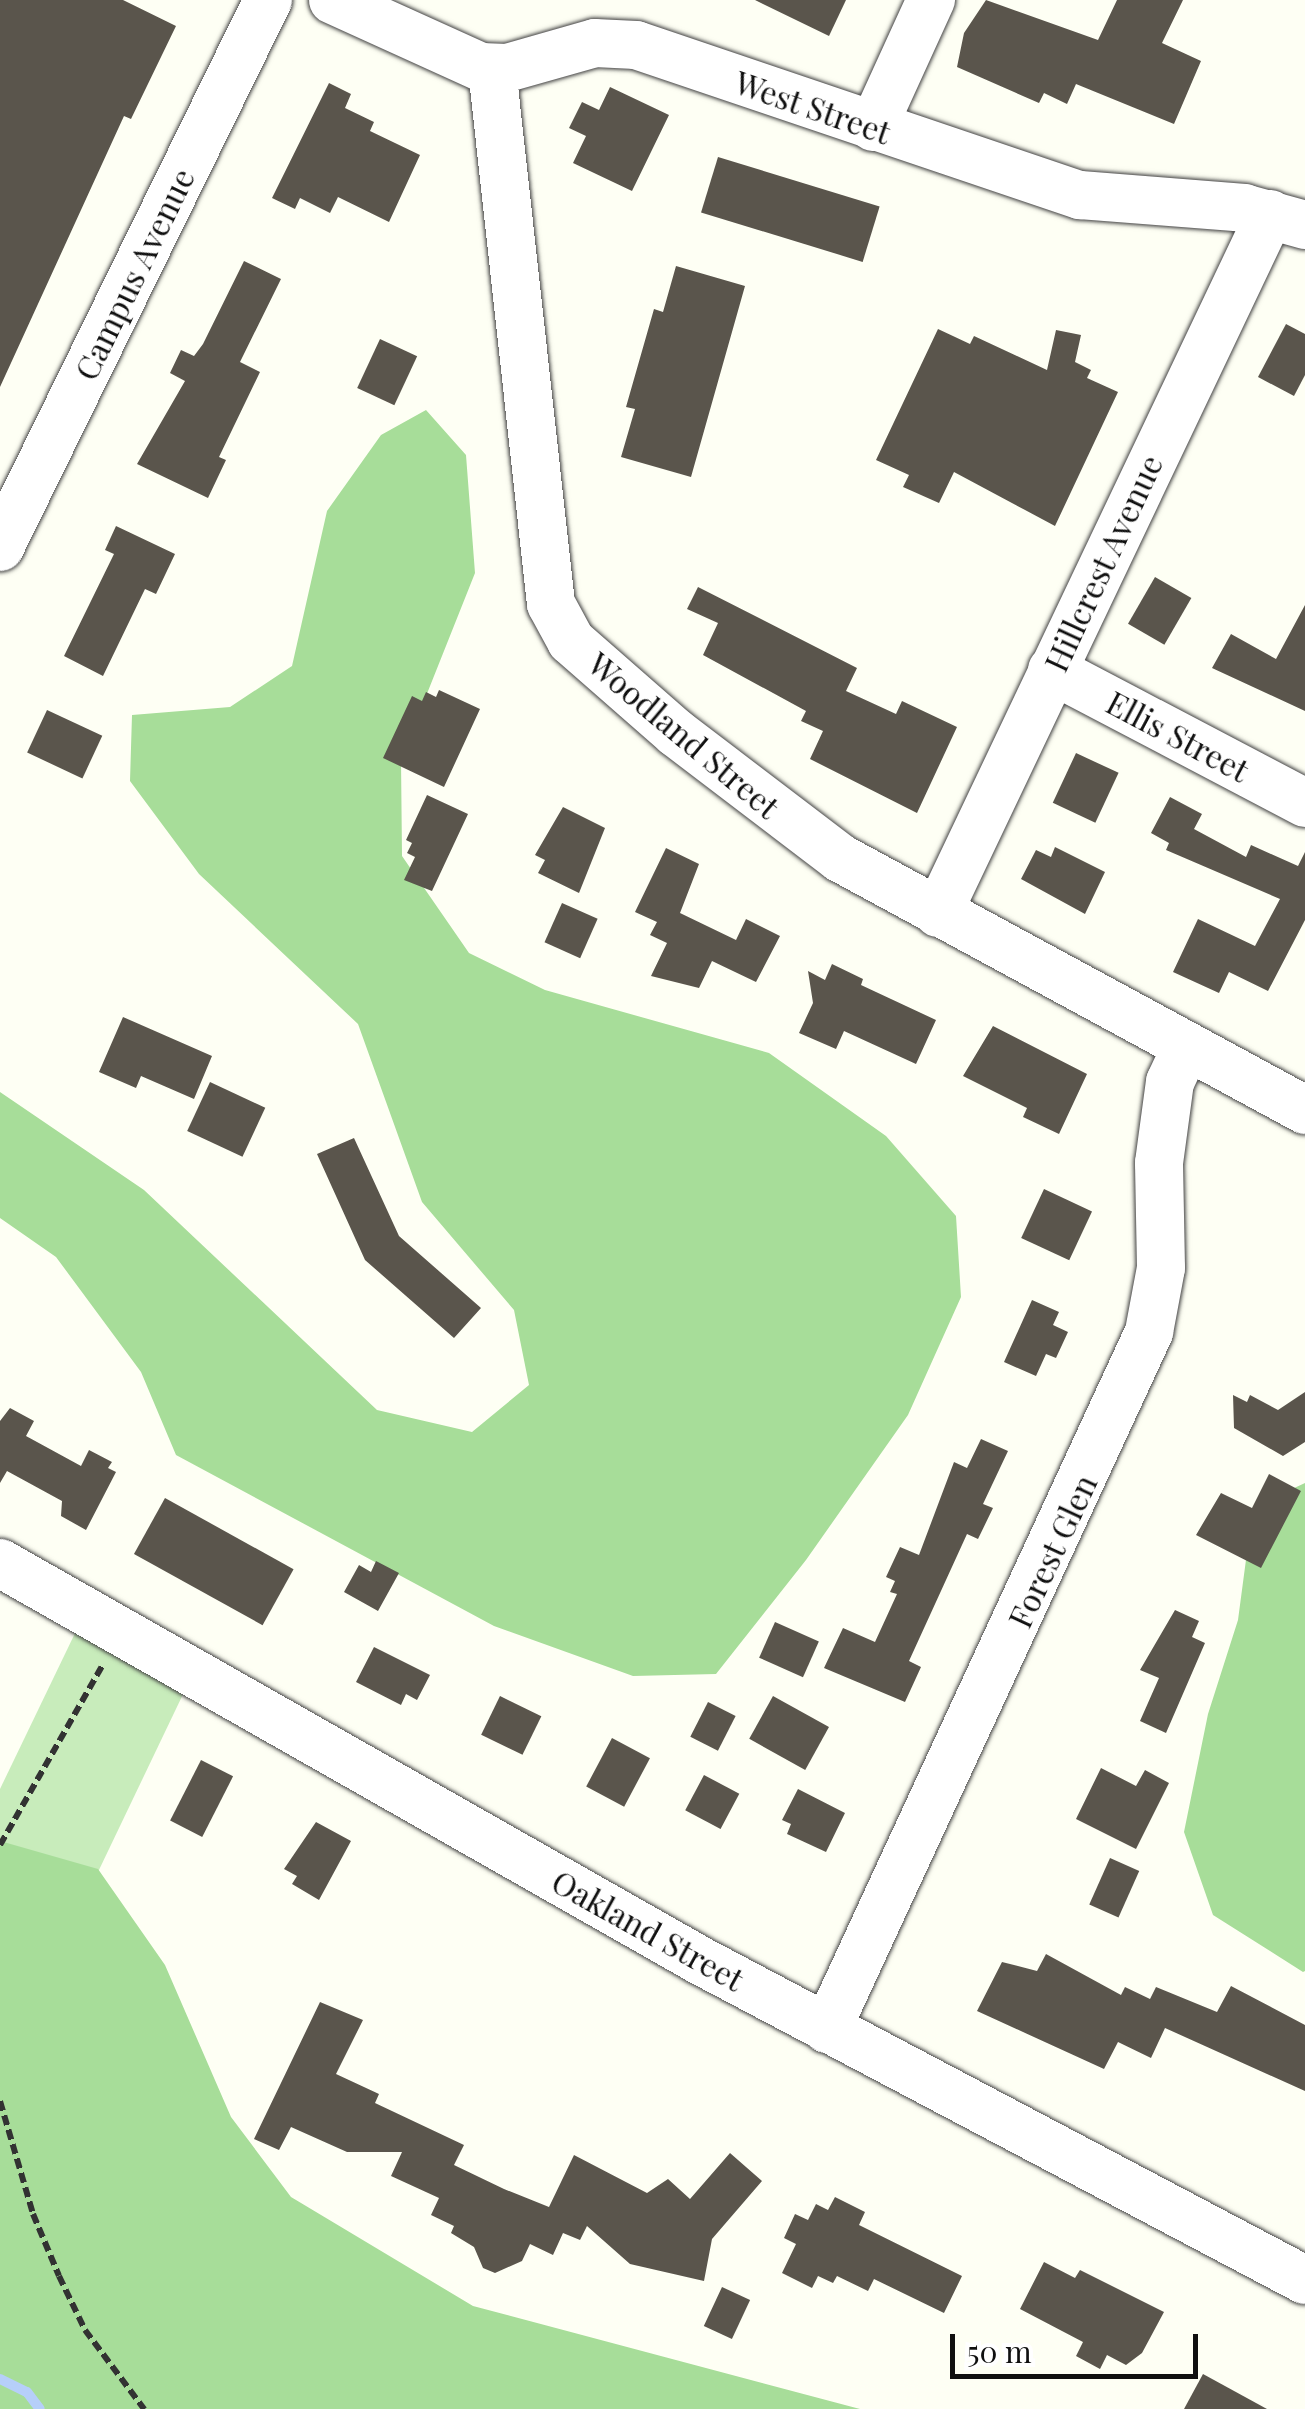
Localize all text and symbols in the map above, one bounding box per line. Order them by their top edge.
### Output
street label: West Street [730,62,896,152]
street label: Campus Avenue [66,162,202,386]
street label: Hillcrest Avenue [1036,448,1170,678]
street label: Woodland Street [581,644,787,826]
street label: Ellis Street [1100,683,1256,789]
street label: Forest Glen [1000,1468,1104,1634]
street label: Oakland Street [546,1862,750,1998]
scale bar [955,2314,1202,2376]
text: 50 m [967,2331,1032,2371]

